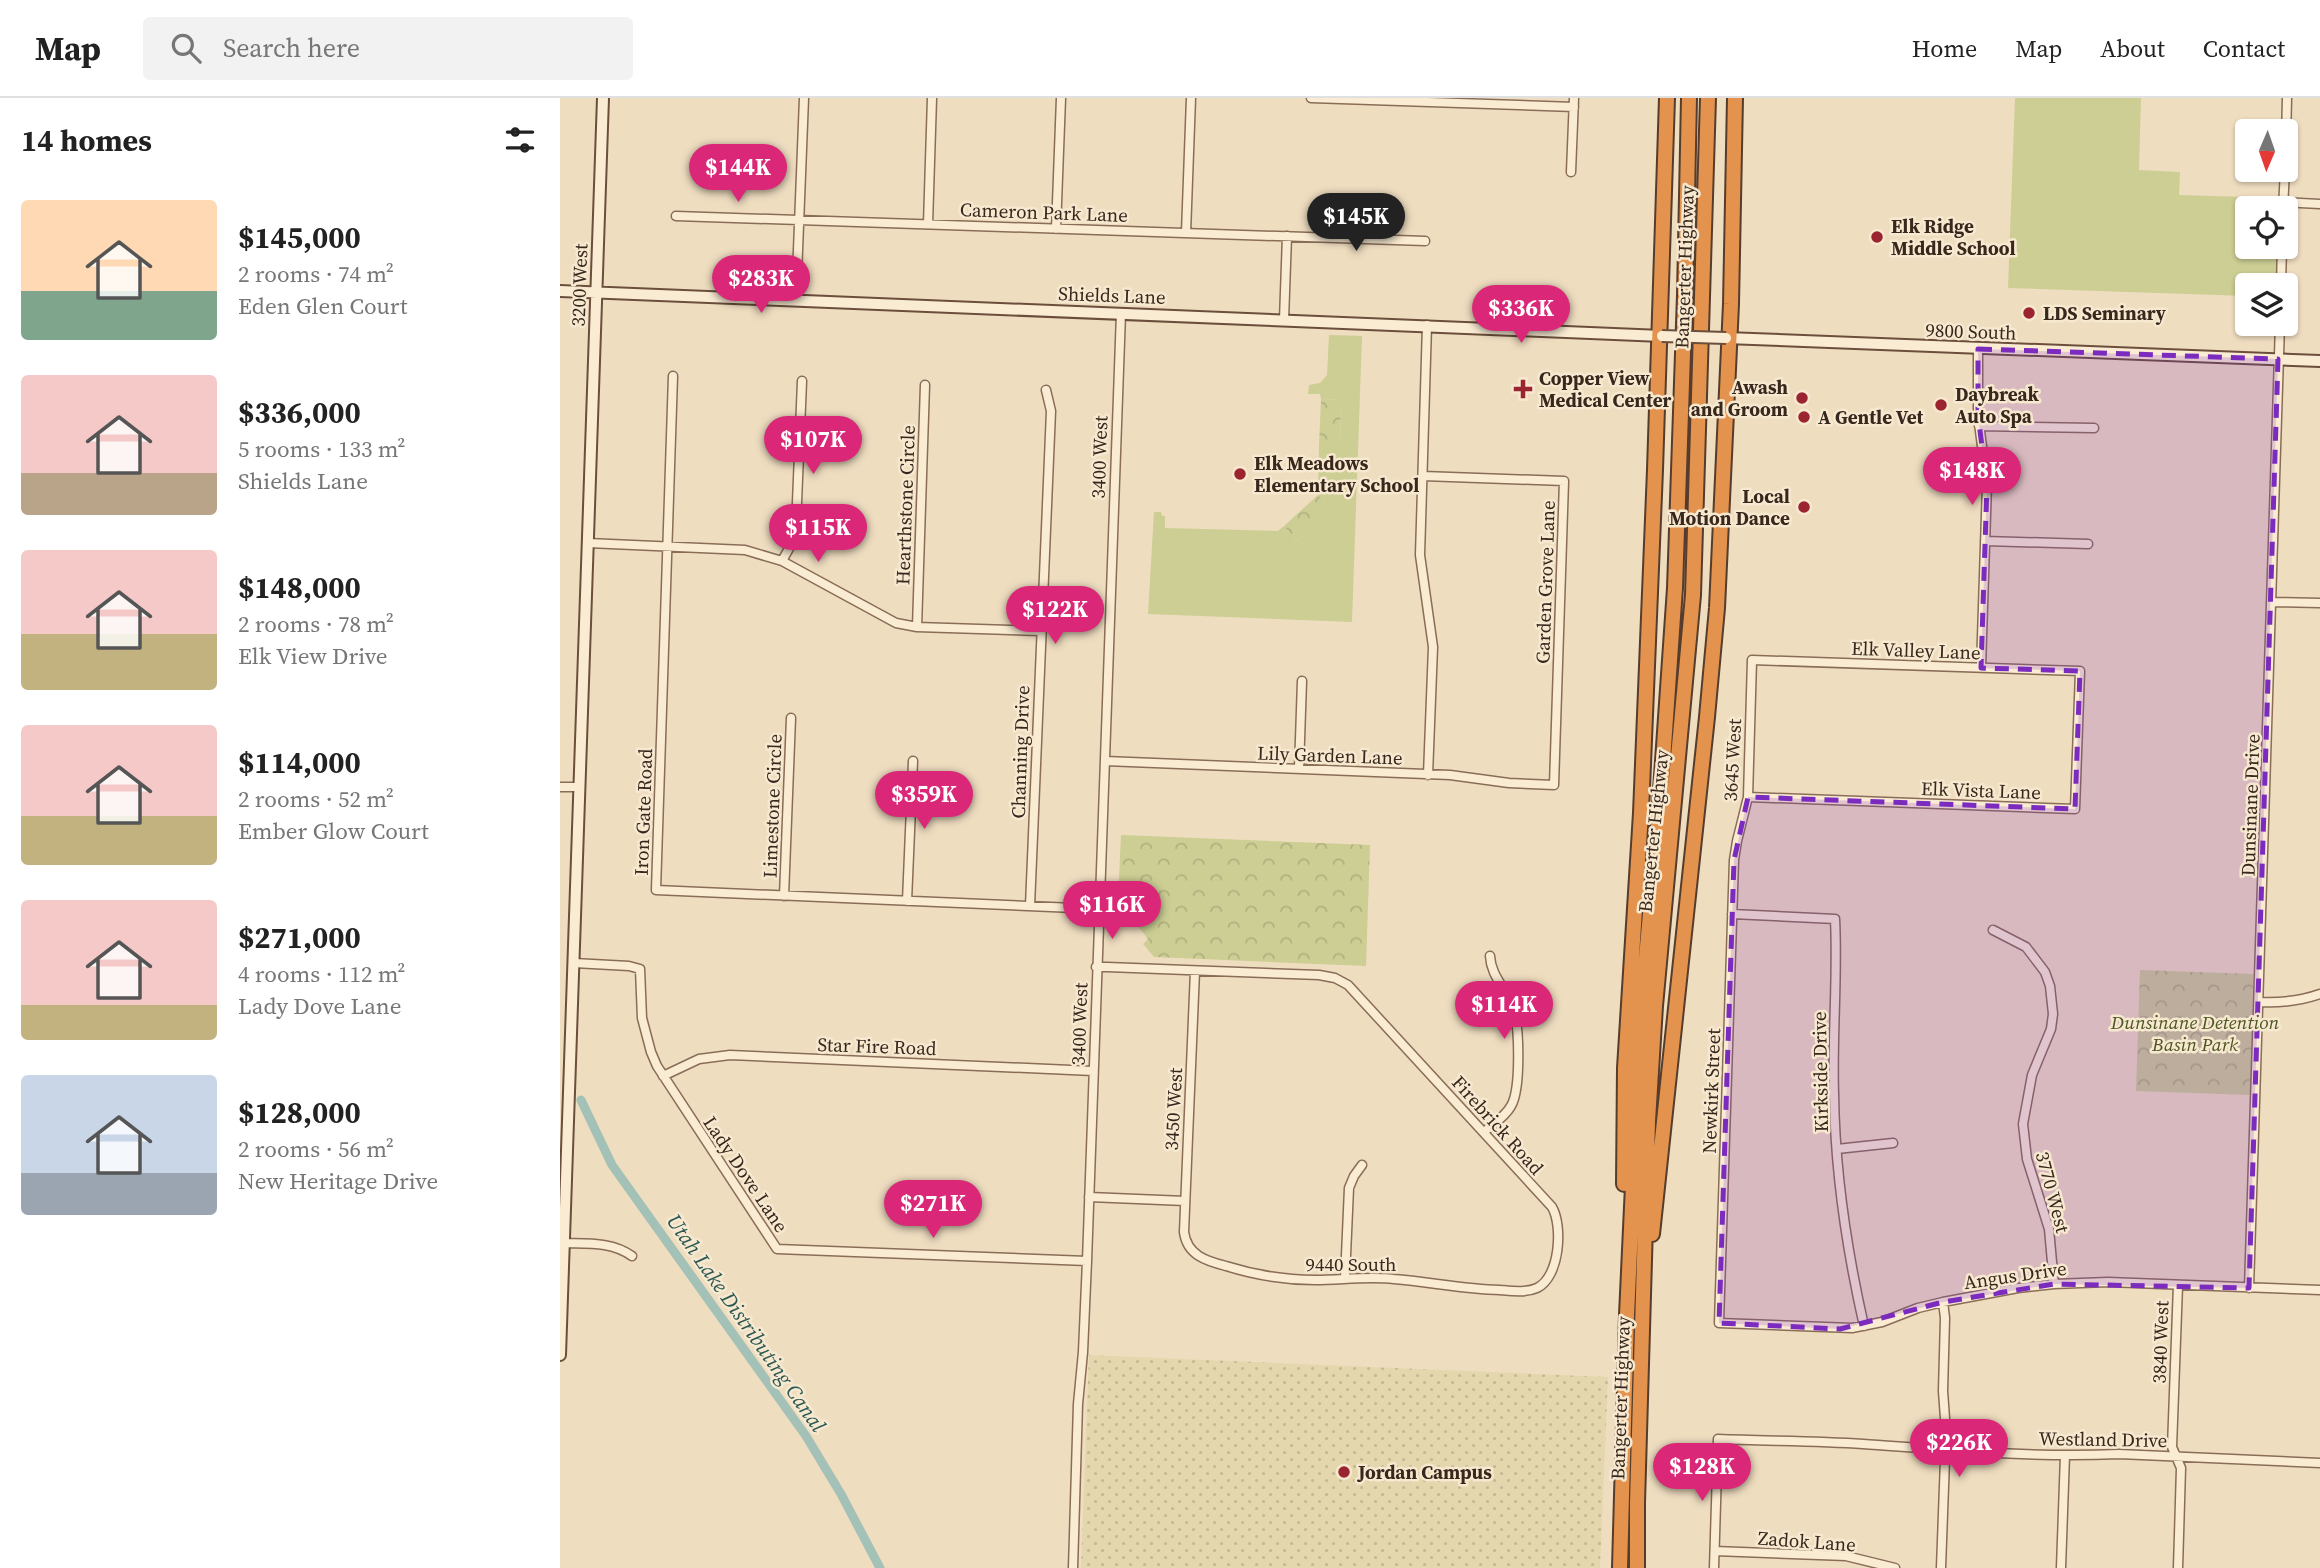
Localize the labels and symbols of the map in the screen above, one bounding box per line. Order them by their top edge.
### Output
north arrow [2235,119,2298,182]
pin: $144K [689,144,787,204]
street label: Bangerter Highway [1668,184,1700,349]
pin: $145K [1307,194,1405,253]
street label: Cameron Park Lane [960,196,1128,228]
place label: Elk Ridge Middle School [1891,213,2016,261]
marker: Elk Ridge Middle School [1869,229,1885,245]
street label: 3200 West [565,242,593,327]
pin: $283K [712,256,810,315]
street label: Shields Lane [1058,280,1166,310]
pin: $336K [1472,286,1570,345]
place label: LDS Seminary [2043,300,2167,326]
marker: LDS Seminary [2021,305,2037,321]
street label: 9800 South [1925,316,2017,346]
place label: Copper View Medical Center [1539,365,1672,413]
place label: Awash and Groom [1691,374,1788,422]
marker: Copper View Medical Center [1513,379,1533,399]
place label: Daybreak Auto Spa [1955,381,2040,429]
marker: Awash and Groom [1794,390,1810,406]
marker: Daybreak Auto Spa [1933,397,1949,413]
place label: A Gentle Vet [1818,404,1924,430]
marker: A Gentle Vet [1796,409,1812,425]
street label: 3400 West [1085,414,1113,499]
pin: $107K [764,416,862,476]
street label: Hearthstone Circle [889,425,921,585]
pin: $148K [1923,448,2021,507]
place label: Elk Meadows Elementary School [1254,450,1419,498]
marker: Elk Meadows Elementary School [1232,466,1248,482]
place label: Local Motion Dance [1669,483,1790,531]
marker: Local Motion Dance [1796,499,1812,515]
street label: Garden Grove Lane [1529,500,1561,664]
pin: $115K [769,504,867,564]
pin: $122K [1006,587,1104,646]
street label: Elk Valley Lane [1851,635,1981,665]
street label: Channing Drive [1005,685,1035,819]
street label: 3645 West [1717,717,1747,802]
street label: Limestone Circle [756,733,788,879]
street label: Dunsinane Drive [2235,733,2265,877]
street label: Lily Garden Lane [1257,739,1403,771]
street label: Iron Gate Road [628,748,658,876]
street label: Bangerter Highway [1632,748,1675,914]
pin: $359K [875,772,973,831]
street label: Elk Vista Lane [1921,775,2041,805]
pin: $116K [1063,882,1161,941]
street label: 3400 West [1065,981,1093,1066]
pin: $114K [1455,982,1553,1041]
park label: Dunsinane Detention Basin Park [2110,1009,2280,1057]
street label: Kirkside Drive [1806,1011,1834,1133]
street label: Newkirk Street [1696,1027,1726,1154]
street label: Star Fire Road [817,1031,937,1061]
street label: 3450 West [1158,1066,1188,1151]
street label: Firebrick Road [1446,1070,1550,1180]
street label: Lady Dove Lane [697,1111,795,1237]
street label: 3770 West [2030,1149,2076,1236]
pin: $271K [884,1180,982,1240]
water label: Utah Lake Distributing Canal [660,1208,833,1438]
street label: 9440 South [1305,1251,1397,1277]
street label: Angus Drive [1962,1255,2068,1295]
street label: 3840 West [2146,1299,2174,1384]
street label: Bangerter Highway [1604,1315,1636,1480]
pin: $226K [1910,1420,2008,1479]
street label: Westland Drive [2038,1425,2168,1453]
pin: $128K [1653,1444,1751,1503]
place label: Jordan Campus [1357,1459,1492,1485]
marker: Jordan Campus [1336,1464,1352,1480]
street label: Zadok Lane [1757,1525,1857,1557]

